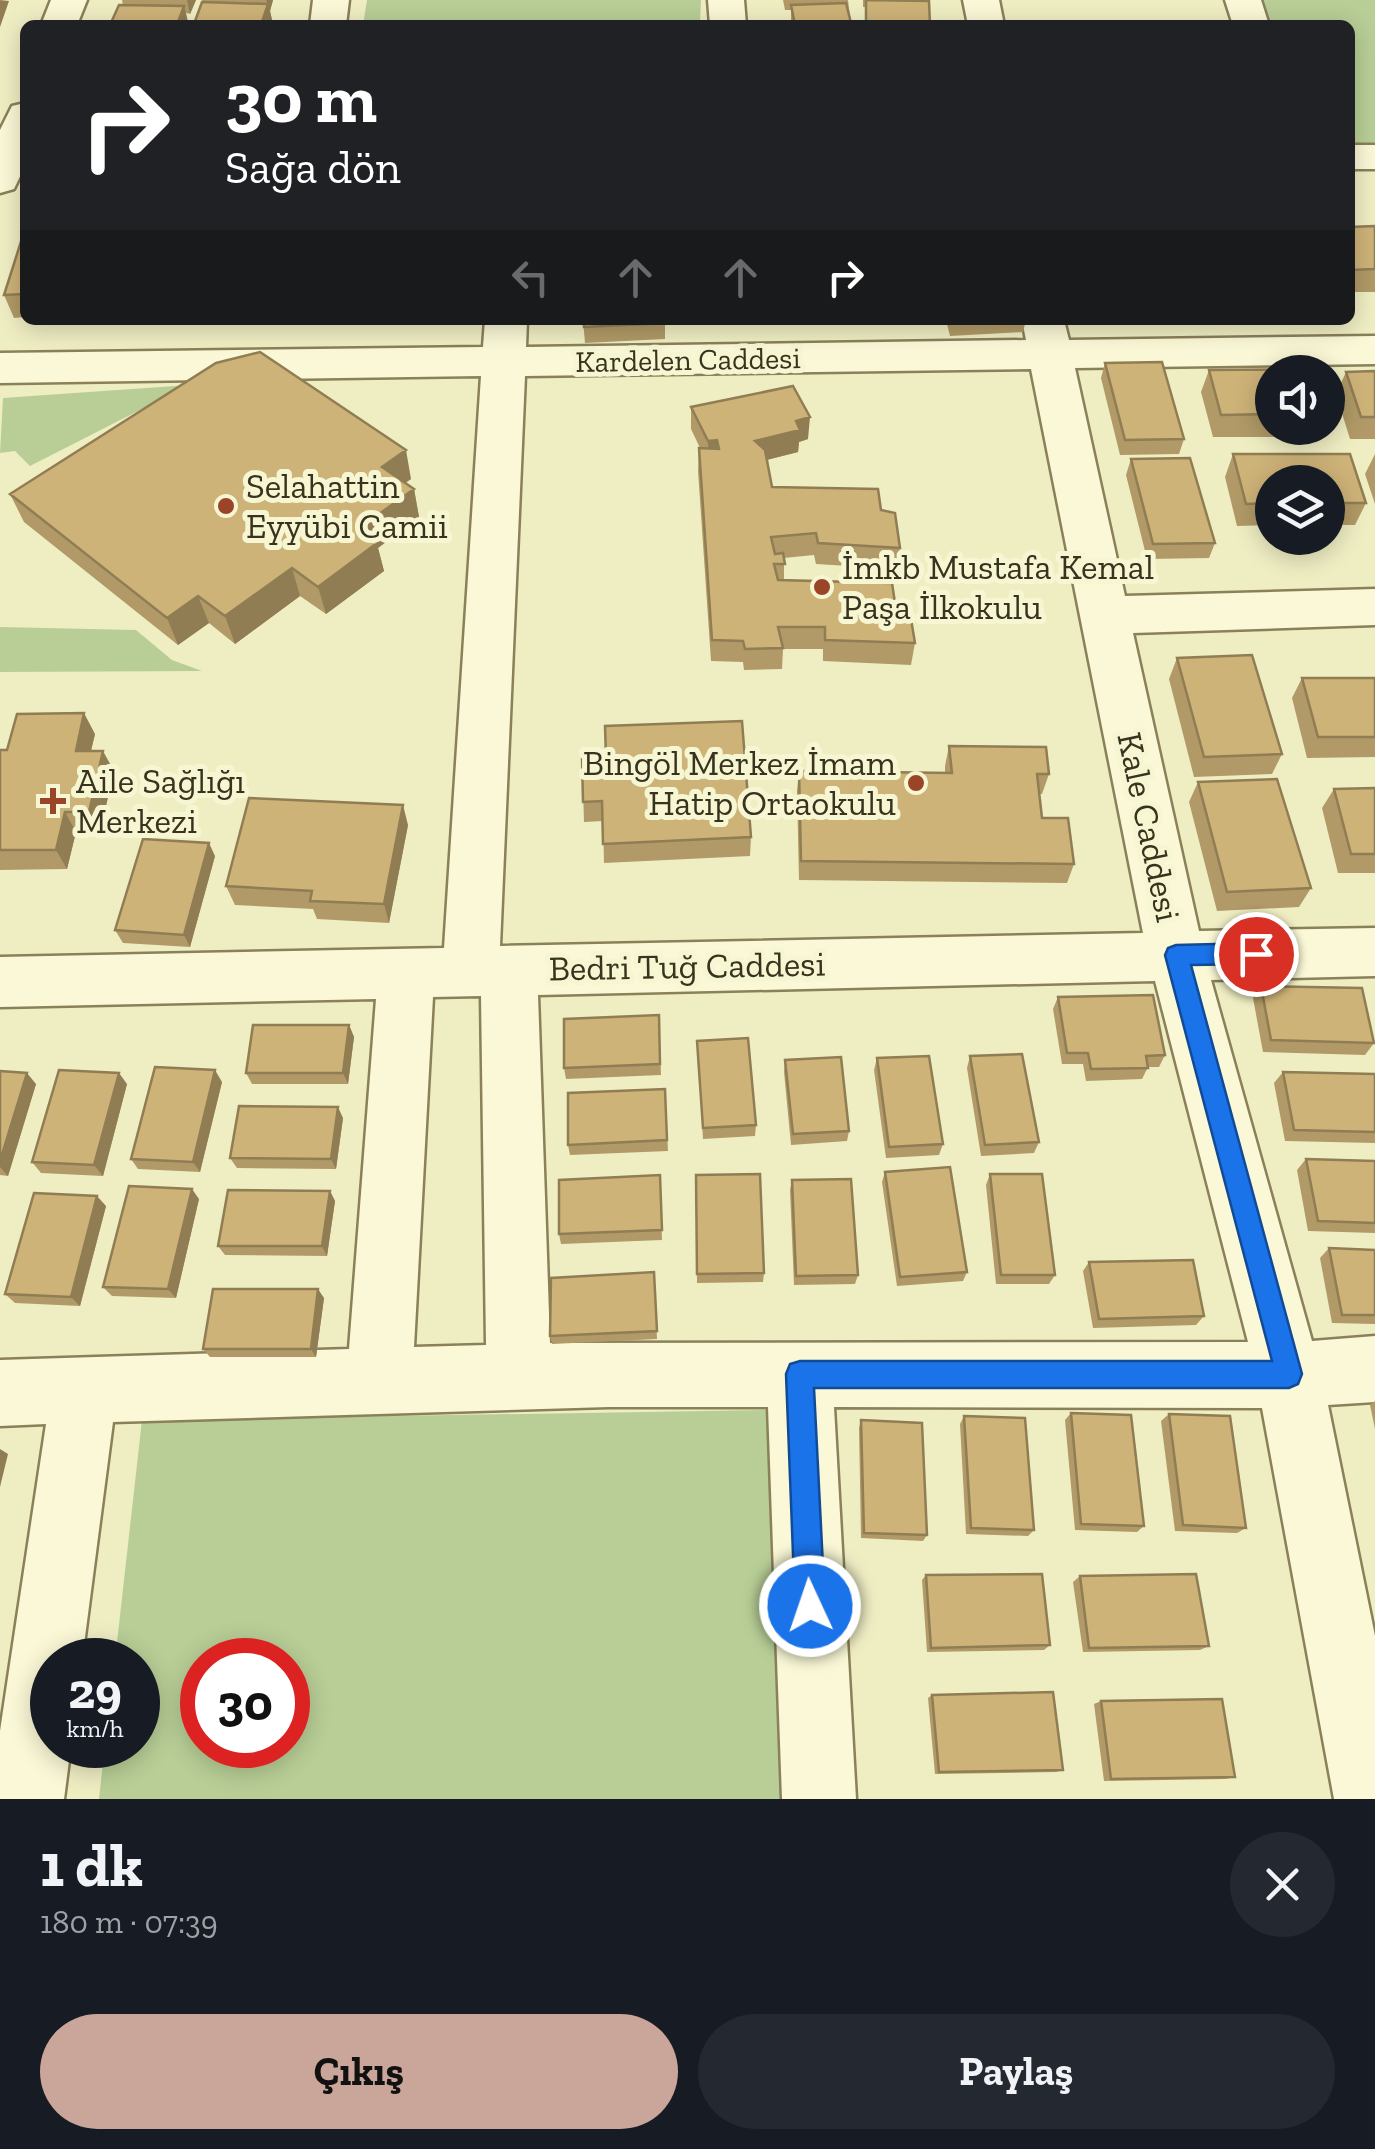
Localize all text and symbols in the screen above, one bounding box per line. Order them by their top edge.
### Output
text: 30 m [225,56,377,140]
icon: right [60,60,190,190]
text: Sağa dön [225,141,401,195]
icon: left [503,250,558,305]
icon: ahead [608,250,663,305]
icon: ahead [713,250,768,305]
icon: right [818,250,873,305]
street label: Kardelen Caddesi [575,340,801,380]
map controls [1255,355,1345,555]
button: sound [1255,355,1345,445]
place label: Selahattin Eyyübi Camii [246,465,448,547]
button: layers [1255,465,1345,555]
marker: Selahattin Eyyübi Camii [215,495,237,517]
place label: İmkb Mustafa Kemal Paşa İlkokulu [842,546,1154,628]
marker: İmkb Mustafa Kemal Paşa İlkokulu [811,576,833,598]
street label: Kale Caddesi [1108,728,1190,926]
place label: Bingöl Merkez İmam Hatip Ortaokulu [583,742,896,824]
place label: Aile Sağlığı Merkezi [76,760,245,842]
marker: Bingöl Merkez İmam Hatip Ortaokulu [905,772,927,794]
marker: Aile Sağlığı Merkezi [40,788,66,814]
pin [1214,912,1299,997]
icon: arrive [1229,927,1284,982]
street label: Bedri Tuğ Caddesi [548,943,826,989]
position arrow [758,1554,862,1658]
speed limit sign: 30 [180,1638,310,1768]
text: 29 [68,1661,122,1721]
text: km/h [66,1713,124,1743]
text: 1 dk [40,1829,143,1901]
button: close [1230,1832,1335,1937]
text: 180 m · 07:39 [40,1903,218,1941]
button: Çıkış [40,2014,678,2129]
button: Paylaş [698,2014,1335,2129]

